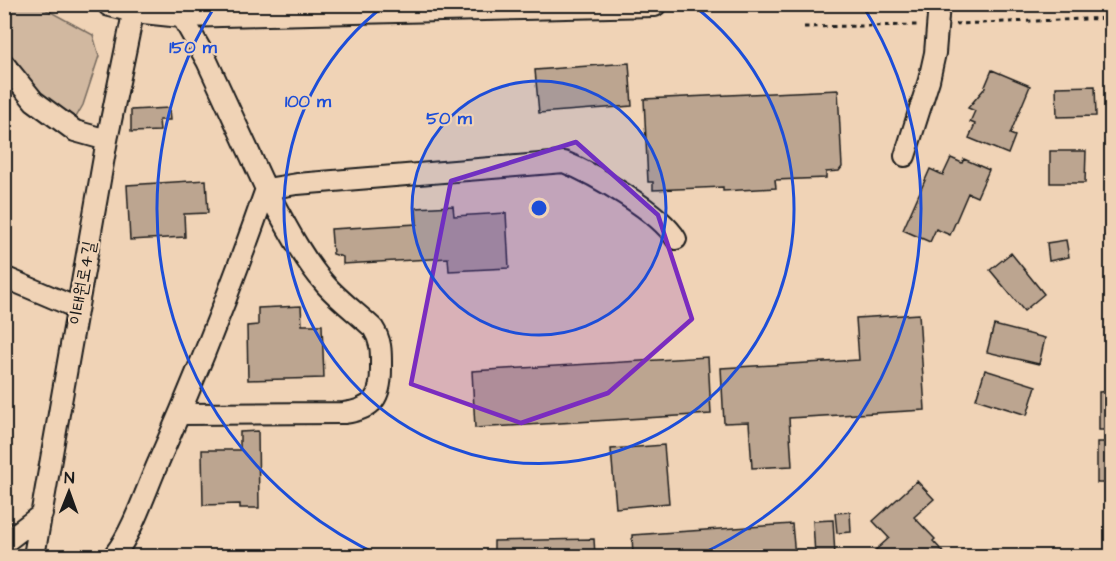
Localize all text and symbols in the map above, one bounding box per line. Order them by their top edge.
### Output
text: 150 m [169,35,218,60]
text: 100 m [285,89,332,114]
text: 50 m [426,106,473,131]
centre of rings [529,198,549,218]
street label: 이태원로4길 [63,239,102,327]
north arrow [39,462,99,522]
text: N [64,467,74,489]

